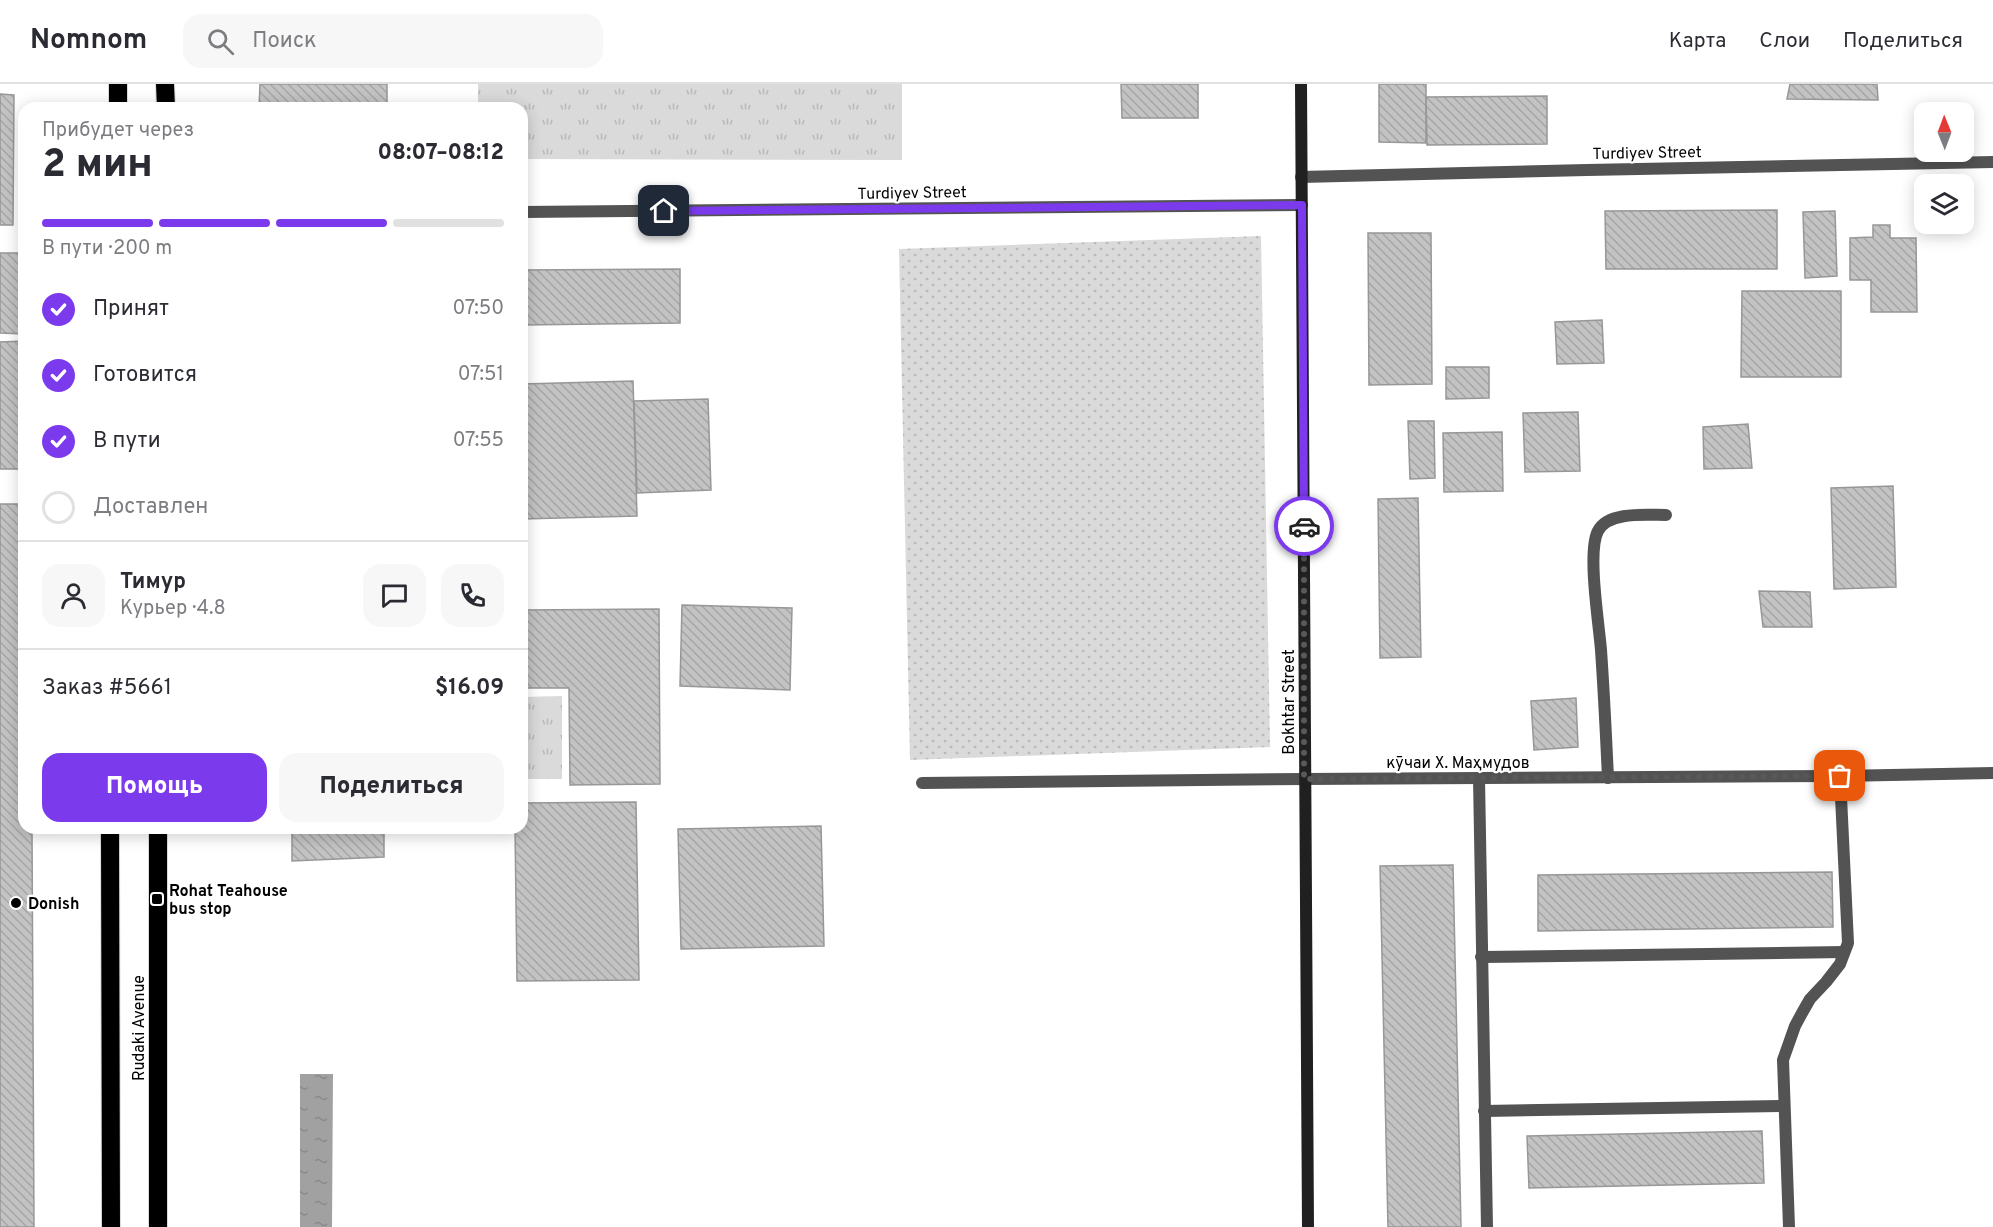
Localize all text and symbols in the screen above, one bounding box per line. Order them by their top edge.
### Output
search box [183,14,603,68]
text: Nomnom [30,23,147,59]
icon: search [204,25,237,58]
text: Поиск [252,28,317,55]
text: Карта [1669,28,1726,55]
text: Слои [1759,28,1810,55]
text: Поделиться [1843,28,1963,55]
north arrow [1914,102,1974,162]
map controls [1914,102,1974,234]
text: Прибудет через [42,118,194,144]
text: 08:07–08:12 [378,140,504,167]
text: 2 мин [42,142,153,191]
street label: Turdiyev Street [1592,143,1702,165]
button: layers [1914,174,1974,234]
street label: Turdiyev Street [857,183,967,205]
pin [638,185,689,236]
icon: home [647,194,680,227]
text: В пути · 200 m [42,236,172,262]
icon: check [42,293,75,326]
text: Принят [93,296,169,323]
text: 07:50 [452,296,504,322]
icon: check [42,359,75,392]
text: Готовится [93,362,197,389]
text: 07:51 [458,362,504,388]
icon: check [42,425,75,458]
text: В пути [93,428,161,455]
text: 07:55 [453,428,504,454]
text: Доставлен [93,494,208,521]
courier [1274,496,1334,556]
icon: car [1288,510,1321,543]
button: person [42,564,105,627]
button: chat [363,564,426,627]
button: phone [441,564,504,627]
text: Тимур [120,569,186,596]
text: Курьер · 4.8 [120,596,226,622]
street label: Bokhtar Street [1280,649,1300,755]
text: Заказ #5661 [42,675,172,702]
text: $16.09 [435,675,504,702]
pin [1814,750,1865,801]
button: Помощь [42,753,267,822]
button: Поделиться [279,753,504,822]
street label: кӯчаи Х. Маҳмудов [1386,754,1530,774]
icon: bag [1823,759,1856,792]
place label: Rohat Teahouse bus stop [169,882,288,920]
marker: Rohat Teahouse bus stop [150,892,164,906]
place label: Donish [28,895,79,915]
marker: Donish [9,896,23,910]
street label: Rudaki Avenue [130,975,150,1081]

